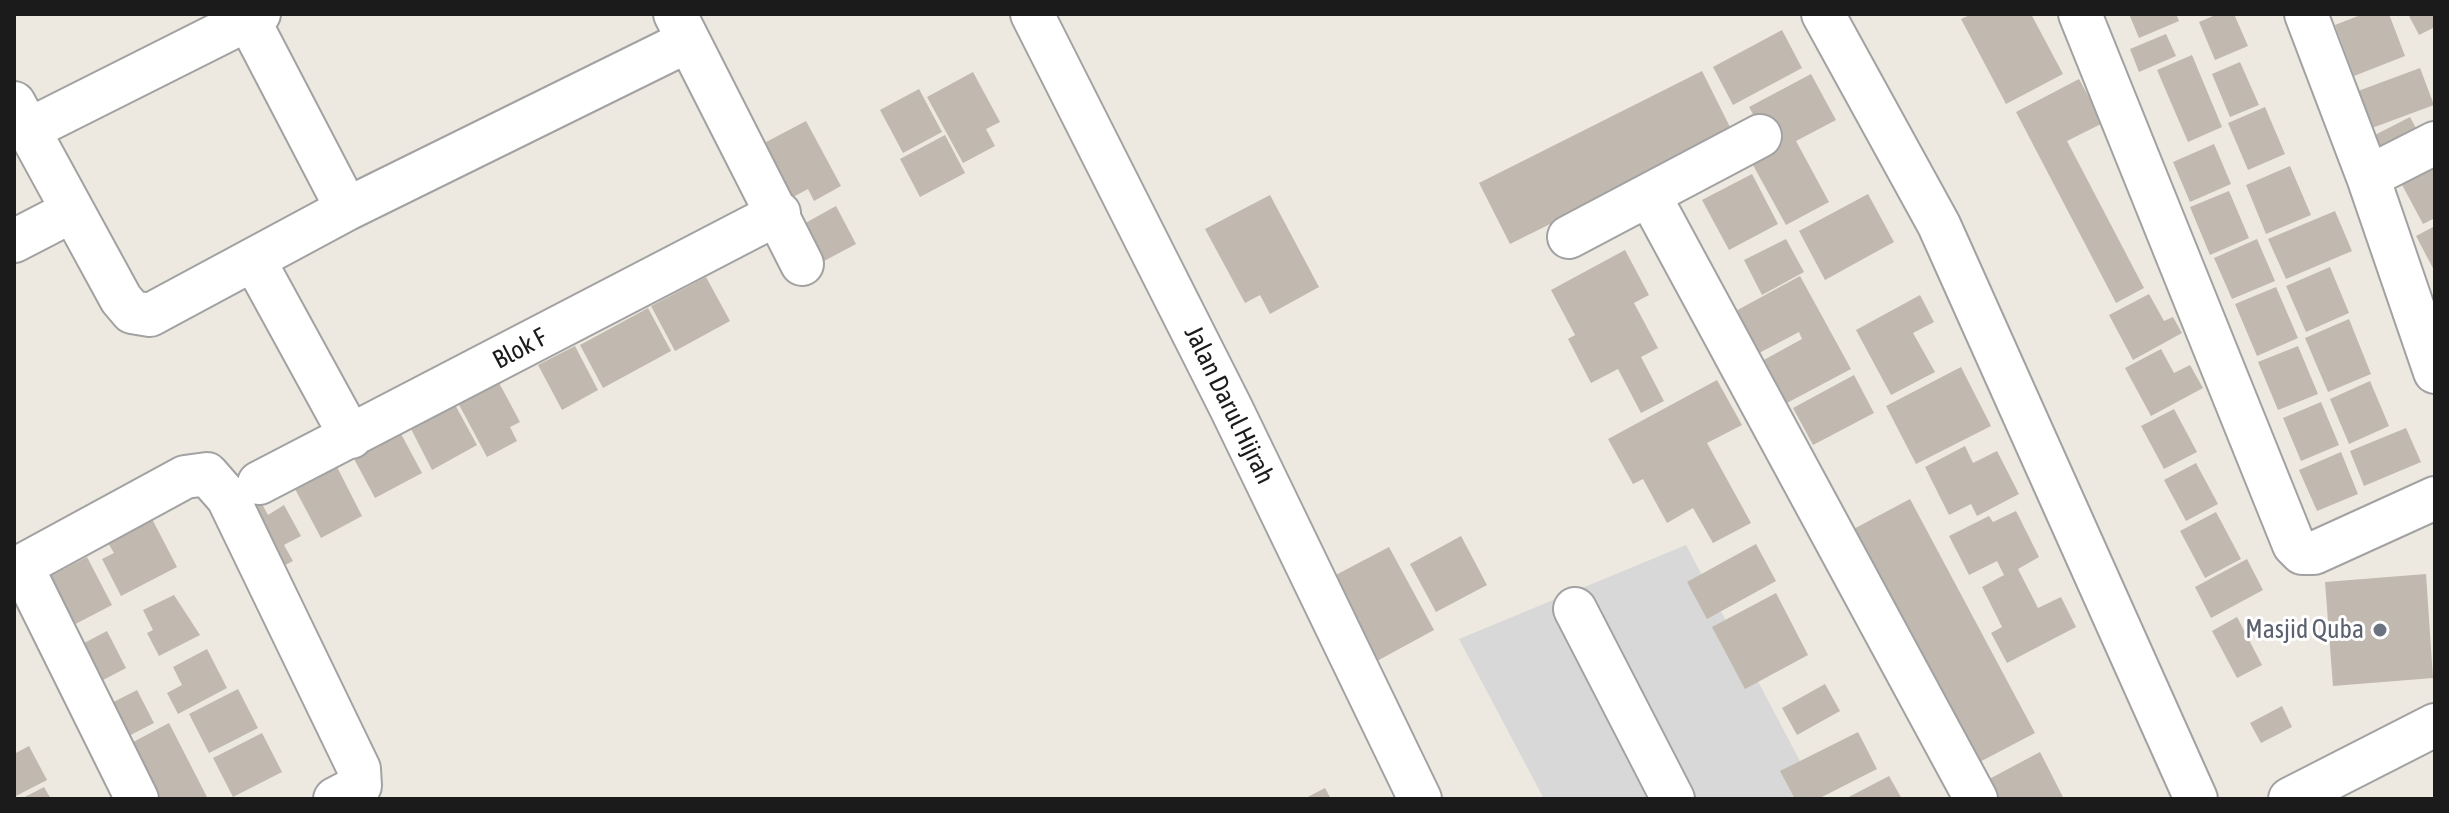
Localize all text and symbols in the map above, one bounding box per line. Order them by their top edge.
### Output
street label: Jalan Darul Hijrah [1177,321,1281,489]
street label: Blok F [488,322,552,376]
place label: Masjid Quba [2245,614,2364,646]
marker: Masjid Quba [2371,621,2389,639]

